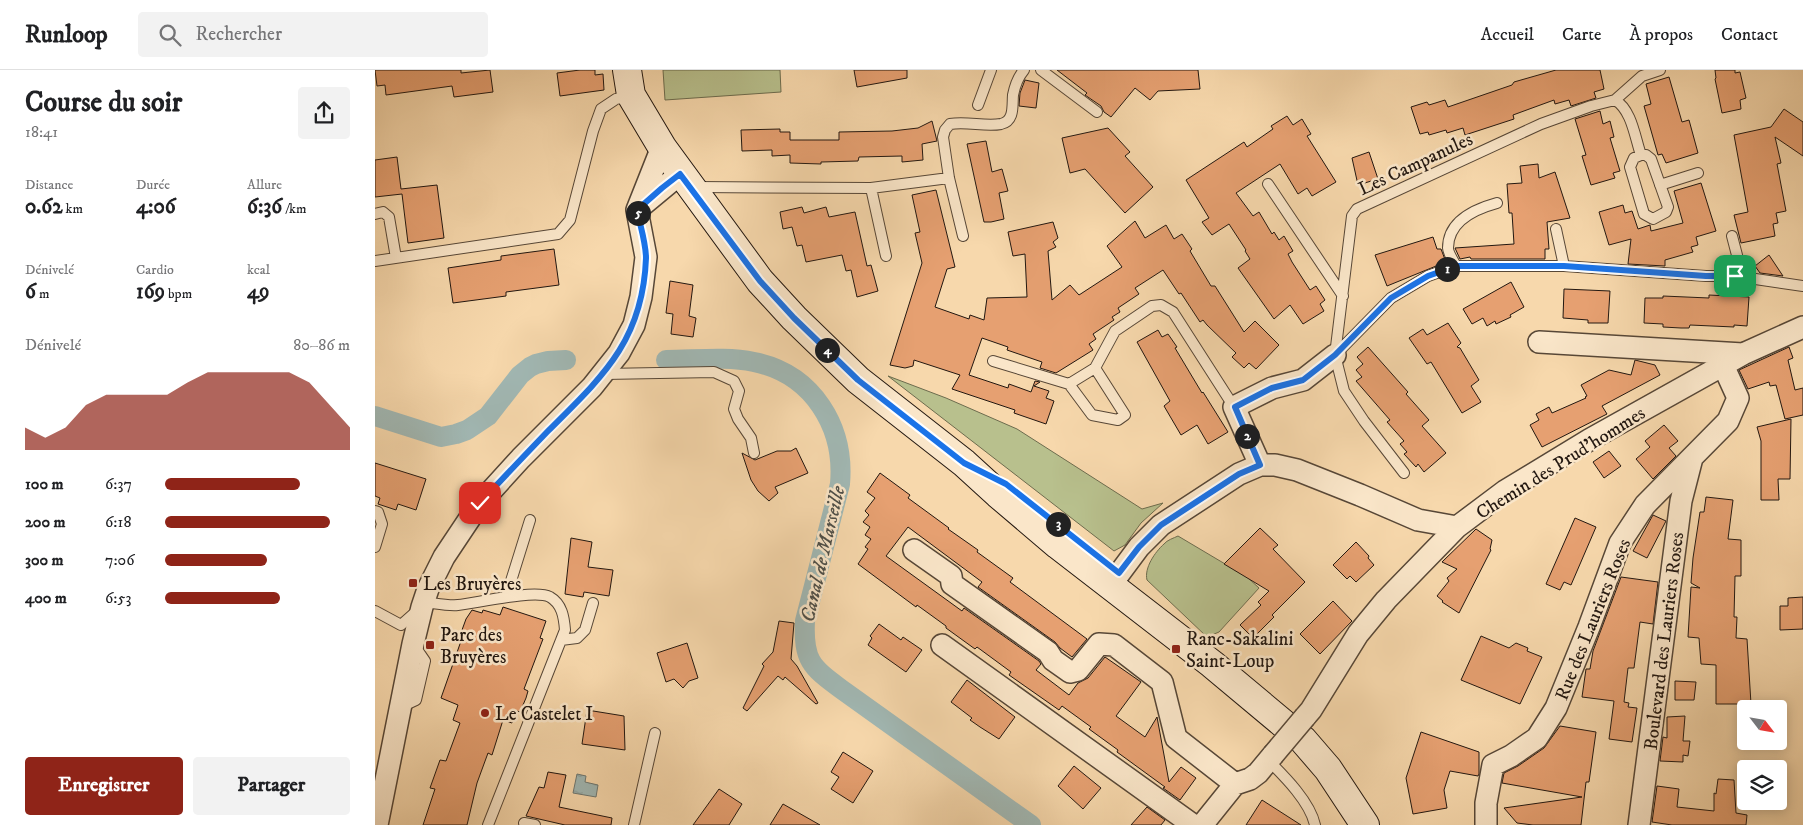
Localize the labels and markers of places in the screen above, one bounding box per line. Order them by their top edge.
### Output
pin: 5 [625,200,651,226]
pin [1714,255,1756,297]
pin: 1 [1435,256,1459,282]
pin: 4 [815,338,839,362]
pin: 2 [1235,424,1259,448]
pin [459,482,501,524]
pin: 3 [1045,512,1071,536]
place label: Les Bruyères [423,573,521,596]
marker: Les Bruyères [407,577,419,589]
place label: Parc des Bruyères [440,624,506,669]
place label: Ranc-Sakalini Saint-Loup [1186,628,1294,673]
marker: Parc des Bruyères [424,639,436,651]
marker: Ranc-Sakalini Saint-Loup [1170,643,1182,655]
place label: Le Castelet I [495,703,593,726]
marker: Le Castelet I [479,707,491,719]

